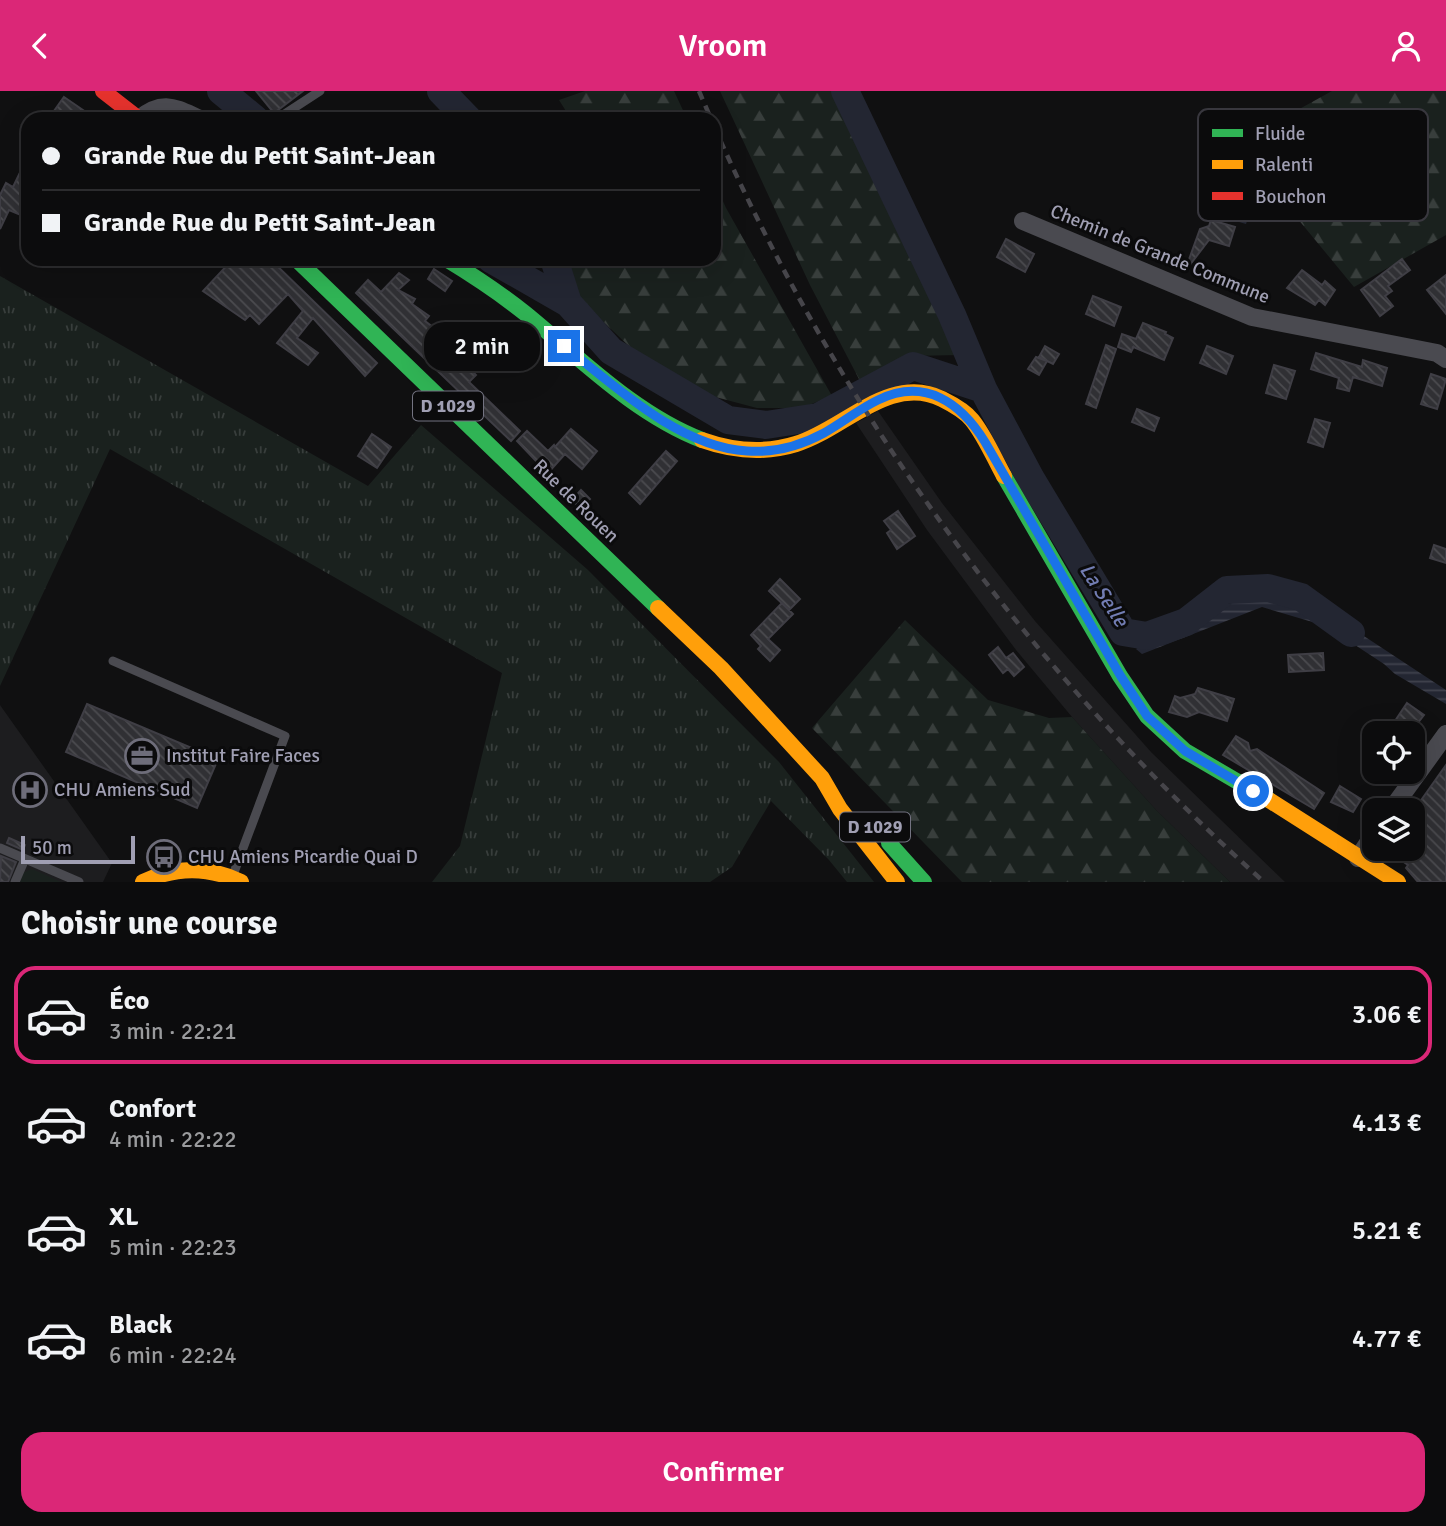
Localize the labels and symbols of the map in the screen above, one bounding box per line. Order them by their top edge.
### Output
legend [1198,109,1428,221]
text: Fluide [1255,122,1305,146]
text: Ralenti [1255,153,1313,177]
text: Bouchon [1255,185,1326,209]
street label: Chemin de Grande Commune [1047,199,1273,309]
callout: 2 min [424,321,540,371]
route end [548,330,580,362]
road number: D 1029 [413,391,483,421]
street label: Rue de Rouen [528,454,624,548]
water label: La Selle [1074,558,1135,633]
office icon: Institut Faire Faces [123,737,161,775]
place label: Institut Faire Faces [166,744,320,768]
hospital icon: CHU Amiens Sud [11,771,49,809]
route start [1237,775,1269,807]
place label: CHU Amiens Sud [54,778,190,802]
road number: D 1029 [840,813,910,841]
scale bar [21,833,135,865]
bus stop icon: CHU Amiens Picardie Quai D [145,838,183,876]
place label: CHU Amiens Picardie Quai D [188,845,418,869]

